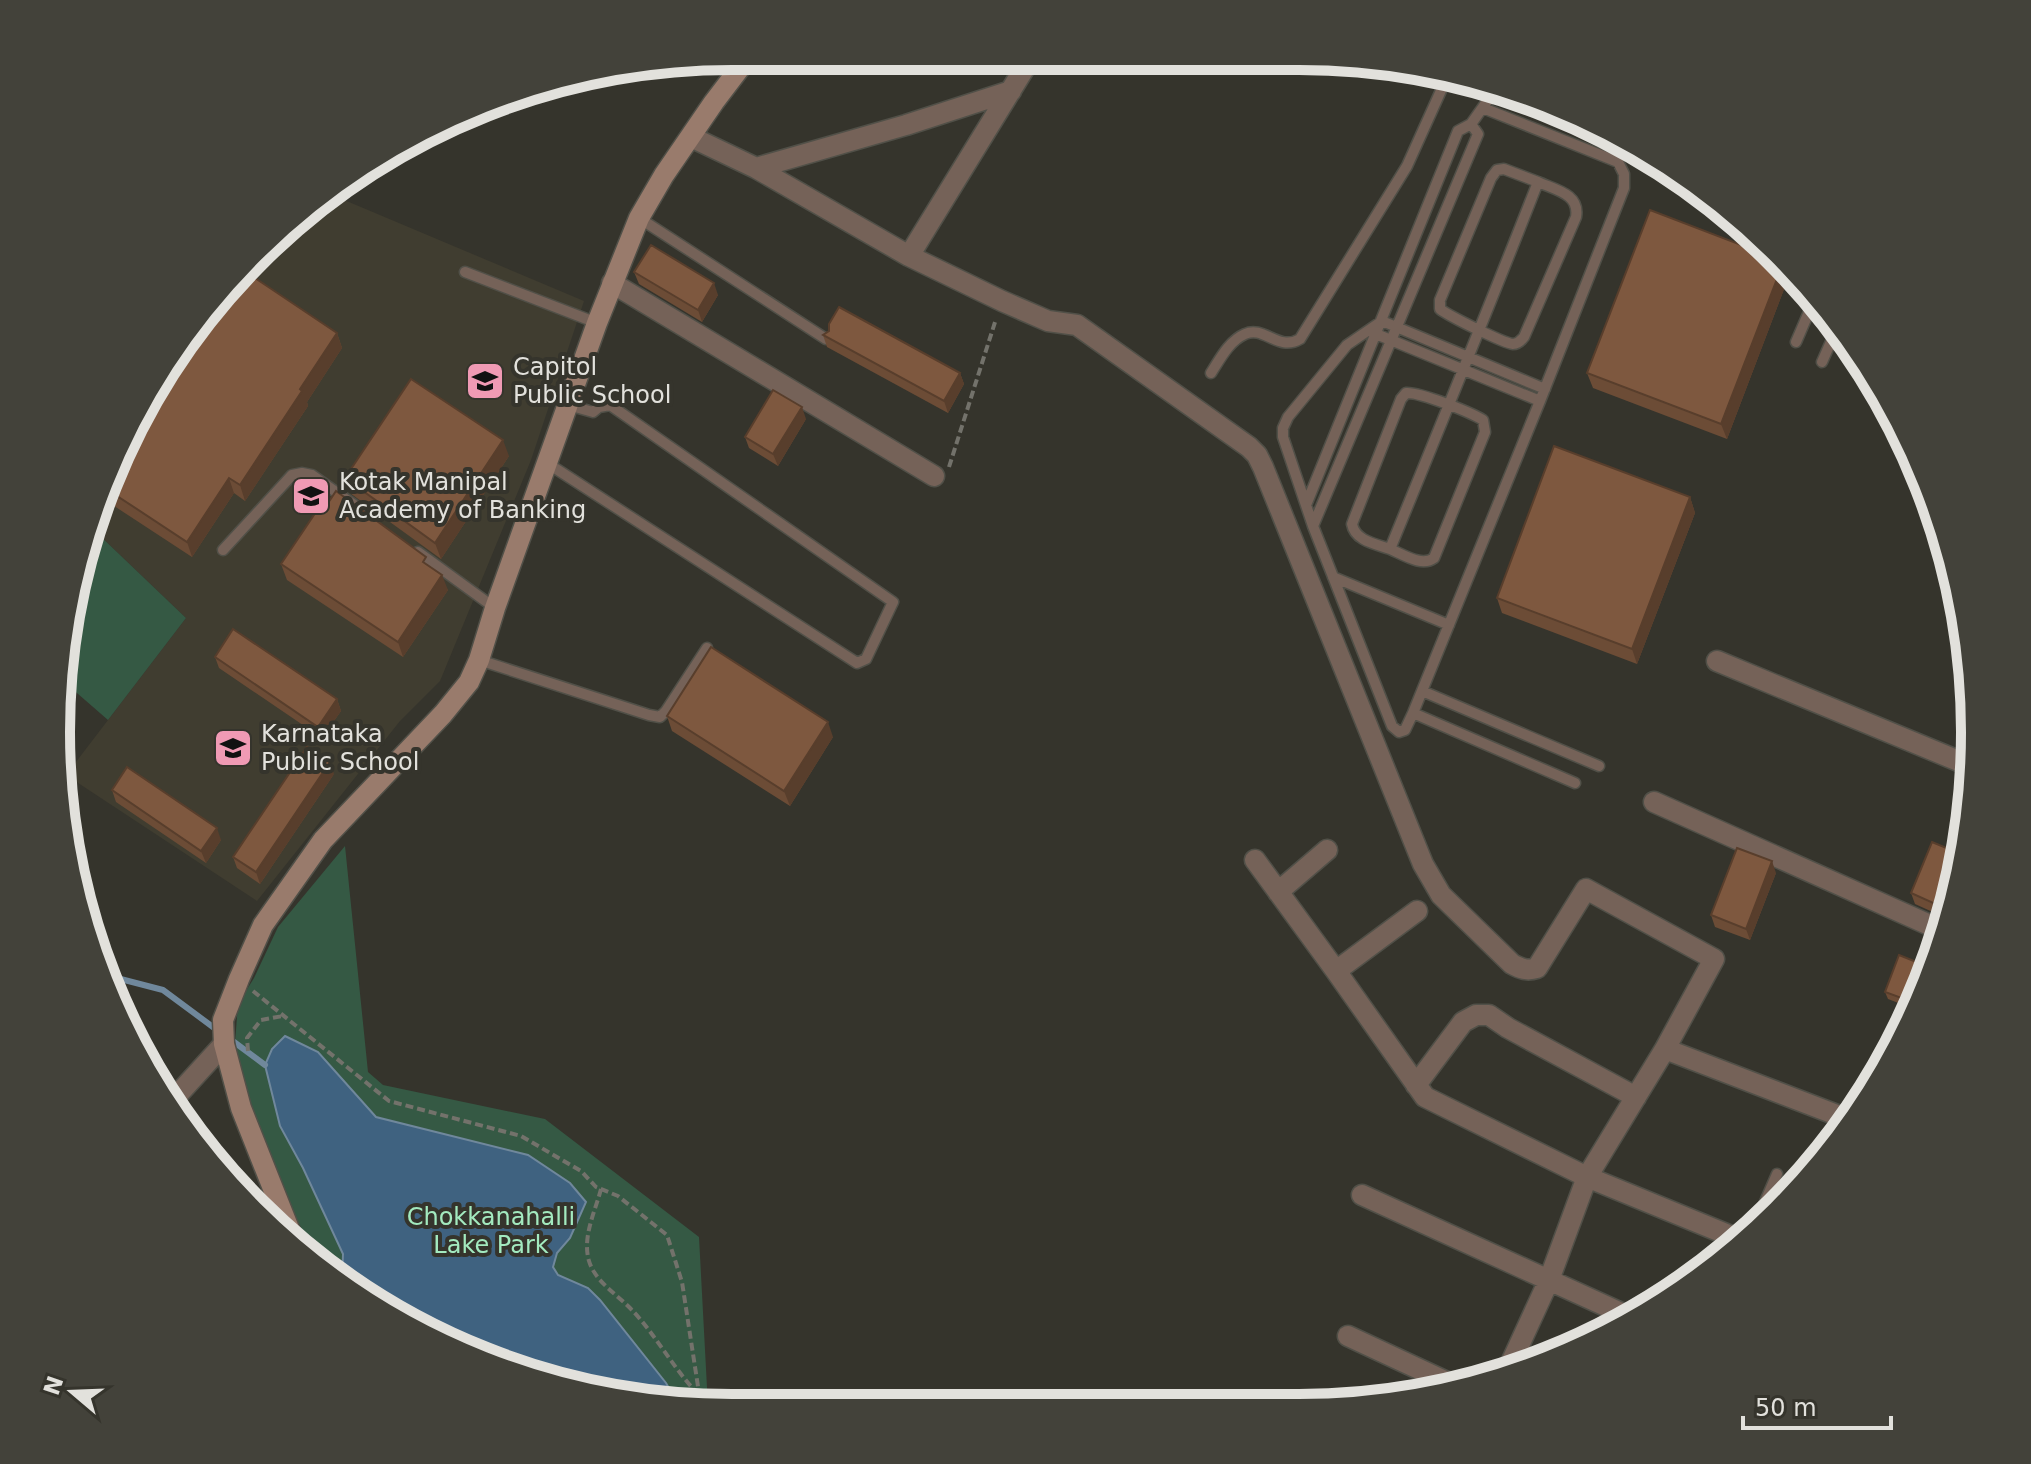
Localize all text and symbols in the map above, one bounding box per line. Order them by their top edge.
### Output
place label: Capitol Public School [513,353,671,409]
school or university icon: Capitol Public School [464,360,506,402]
place label: Kotak Manipal Academy of Banking [339,468,586,524]
school or university icon: Kotak Manipal Academy of Banking [290,475,332,517]
place label: Karnataka Public School [261,720,419,776]
school or university icon: Karnataka Public School [212,727,254,769]
park label: Chokkanahalli Lake Park [407,1203,575,1259]
north arrow [32,1352,112,1432]
text: N [39,1373,68,1398]
scale bar [1743,1380,1891,1430]
text: 50 m [1755,1394,1817,1422]

